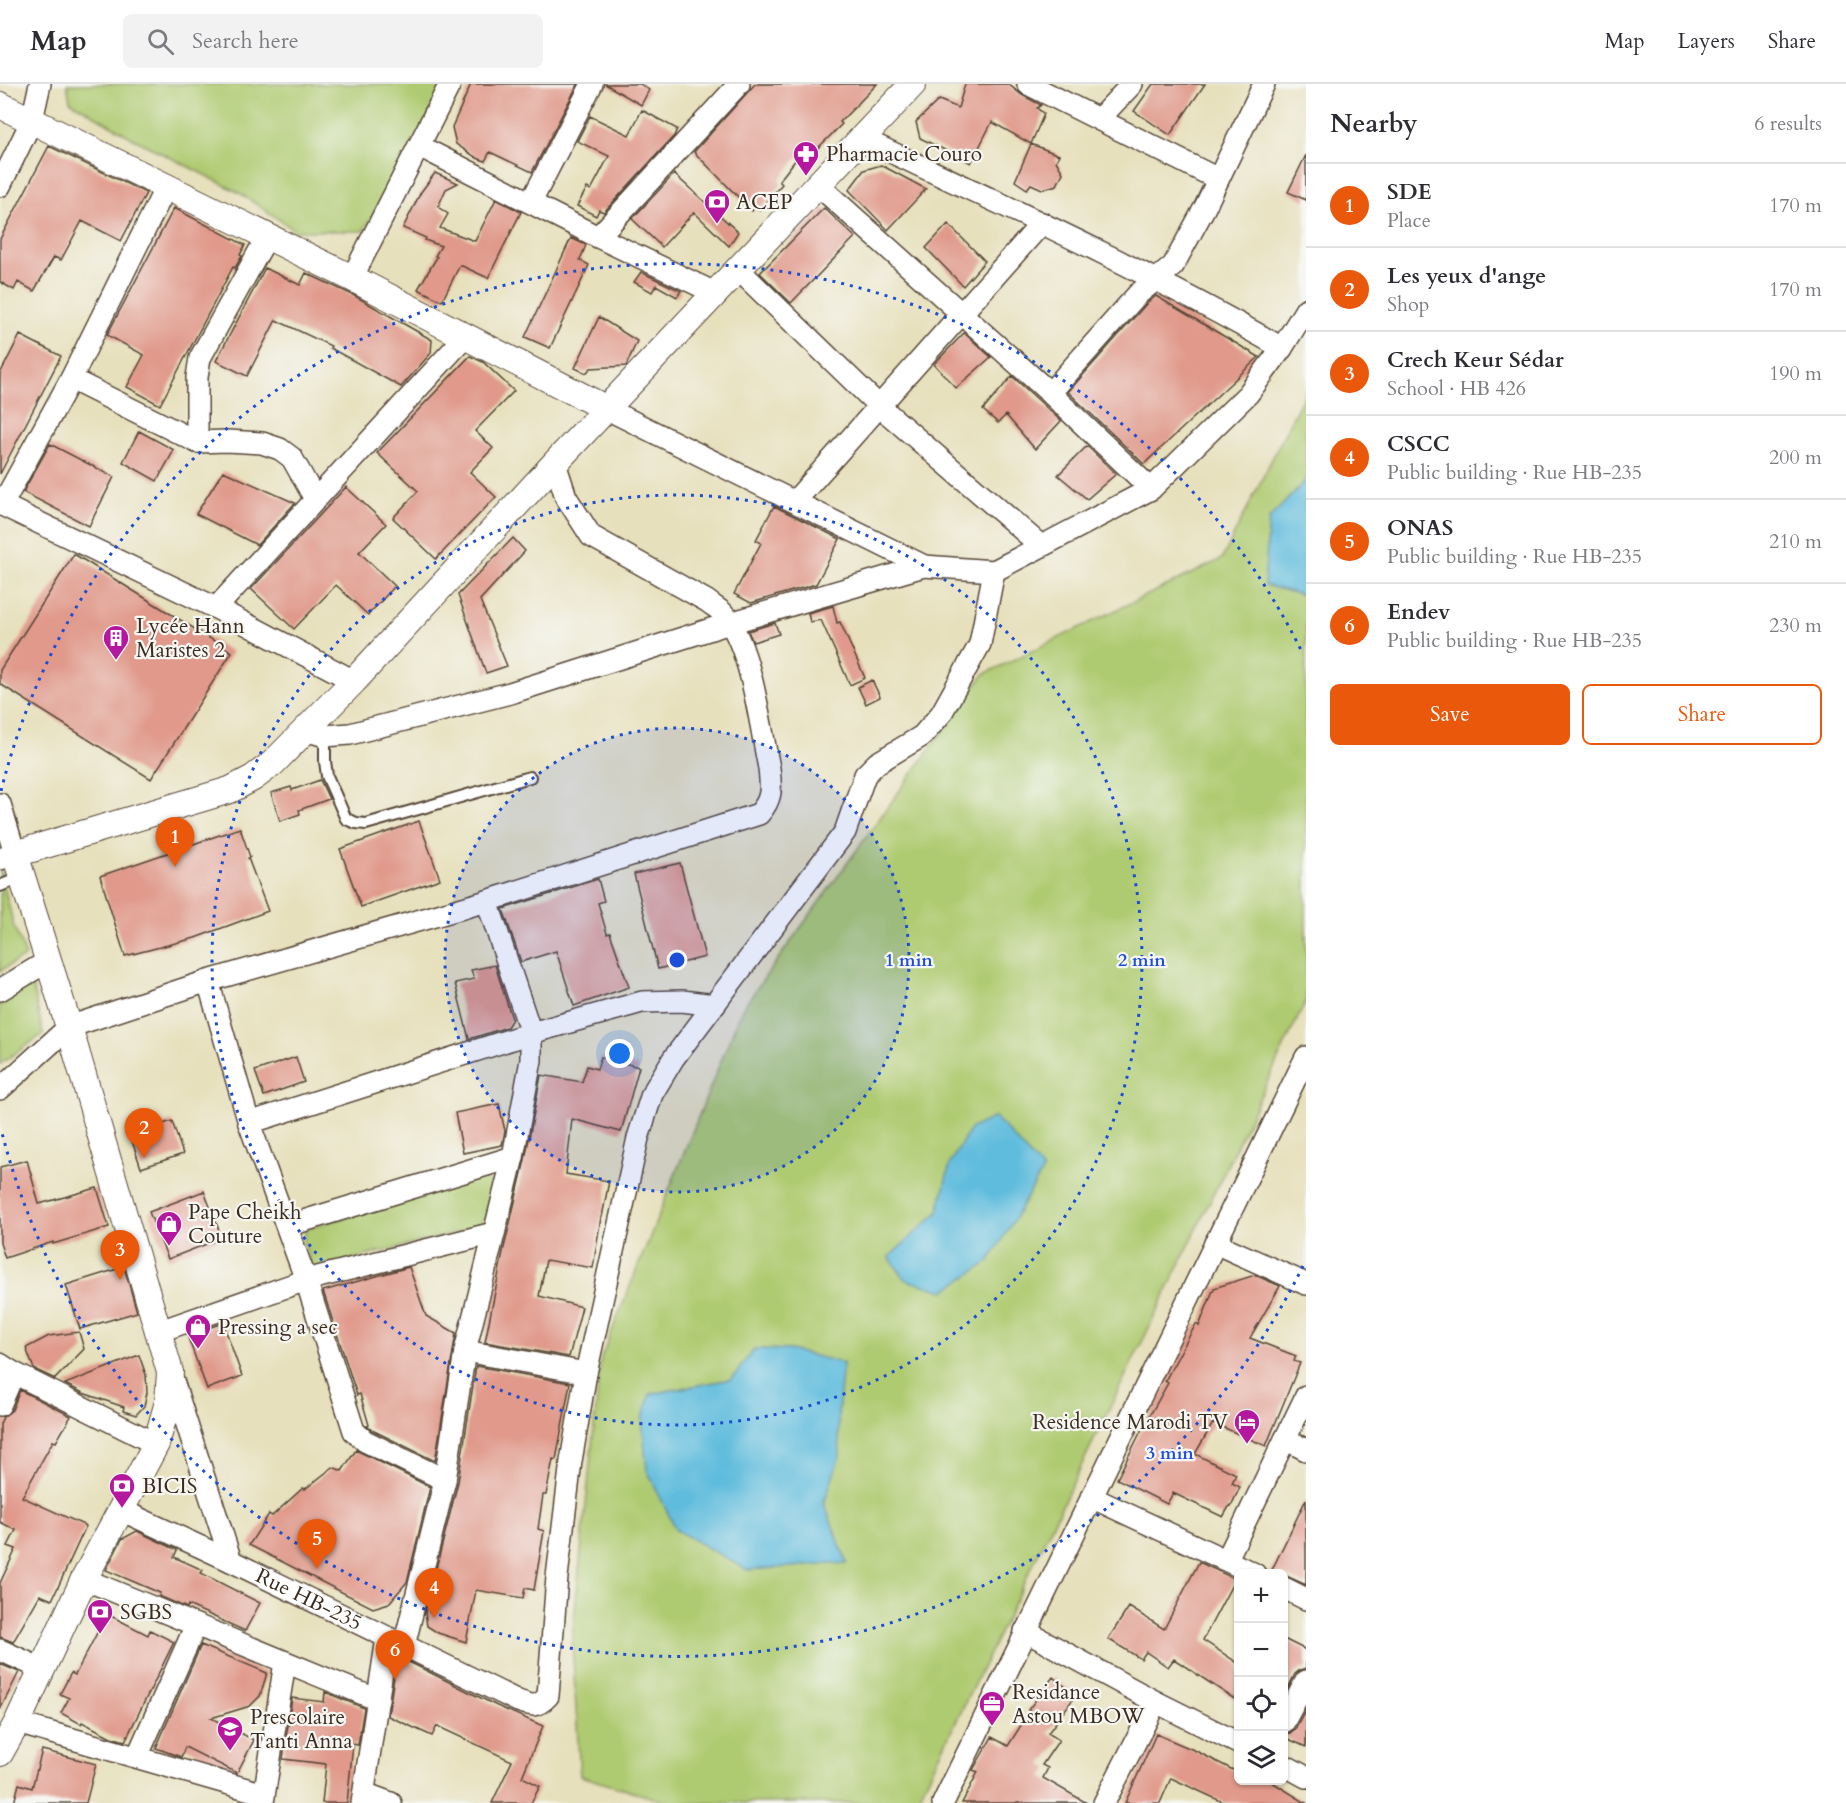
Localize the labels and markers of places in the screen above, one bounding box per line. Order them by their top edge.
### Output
pharmacy icon: Pharmacie Couro [791,139,821,177]
place label: Pharmacie Couro [826,140,982,169]
bank icon: ACEP [702,187,732,225]
place label: ACEP [736,188,792,217]
place label: Lycée Hann Maristes 2 [136,612,245,665]
building icon: Lycée Hann Maristes 2 [101,623,131,661]
pin: 1 [156,818,195,867]
centre of rings [667,950,687,970]
pin: 2 [124,1108,164,1158]
place label: Pape Cheikh Couture [188,1198,302,1251]
shop icon: Pape Cheikh Couture [154,1209,184,1247]
pin: 3 [100,1230,140,1280]
shop icon: Pressing a sec [183,1312,213,1350]
place label: Pressing a sec [218,1313,338,1342]
hotel icon: Residence Marodi TV [1232,1407,1262,1445]
place label: Residence Marodi TV [1032,1408,1229,1437]
bank icon: BICIS [107,1471,137,1509]
place label: BICIS [142,1472,197,1501]
pin: 5 [298,1520,336,1569]
pin: 4 [414,1568,454,1618]
bank icon: SGBS [85,1597,115,1635]
place label: SGBS [120,1598,172,1627]
pin: 6 [376,1630,414,1680]
place label: Residance Astou MBOW [1012,1678,1145,1731]
office icon: Residance Astou MBOW [977,1689,1007,1727]
place label: Prescolaire Tanti Anna [250,1703,352,1756]
school or university icon: Prescolaire Tanti Anna [215,1714,245,1752]

